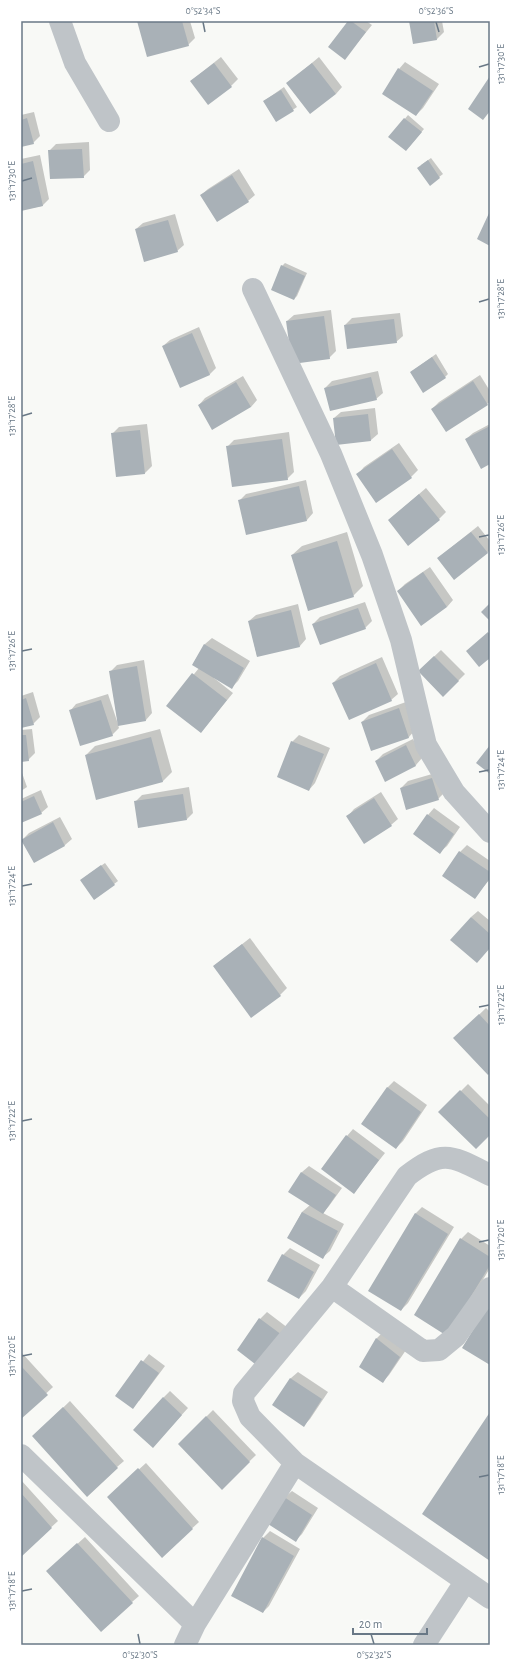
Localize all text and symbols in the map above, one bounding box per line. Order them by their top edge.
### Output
text: 0°52'34"S [185,6,221,16]
text: 0°52'36"S [419,6,454,16]
text: 131°17'30"E [496,44,506,84]
text: 131°17'30"E [7,161,17,201]
text: 131°17'28"E [496,279,506,319]
text: 131°17'28"E [7,396,17,436]
text: 131°17'26"E [496,515,506,555]
text: 131°17'26"E [7,631,17,671]
text: 131°17'24"E [496,750,506,790]
text: 131°17'24"E [7,866,17,906]
text: 131°17'22"E [496,985,506,1025]
text: 131°17'22"E [7,1101,17,1141]
text: 131°17'20"E [496,1219,506,1260]
text: 131°17'20"E [7,1335,17,1376]
text: 131°17'18"E [496,1455,506,1495]
text: 131°17'18"E [7,1571,17,1611]
scale bar [353,1610,427,1636]
text: 20 m [359,1618,382,1630]
text: 0°52'30"S [122,1650,158,1660]
text: 0°52'32"S [357,1650,392,1660]

